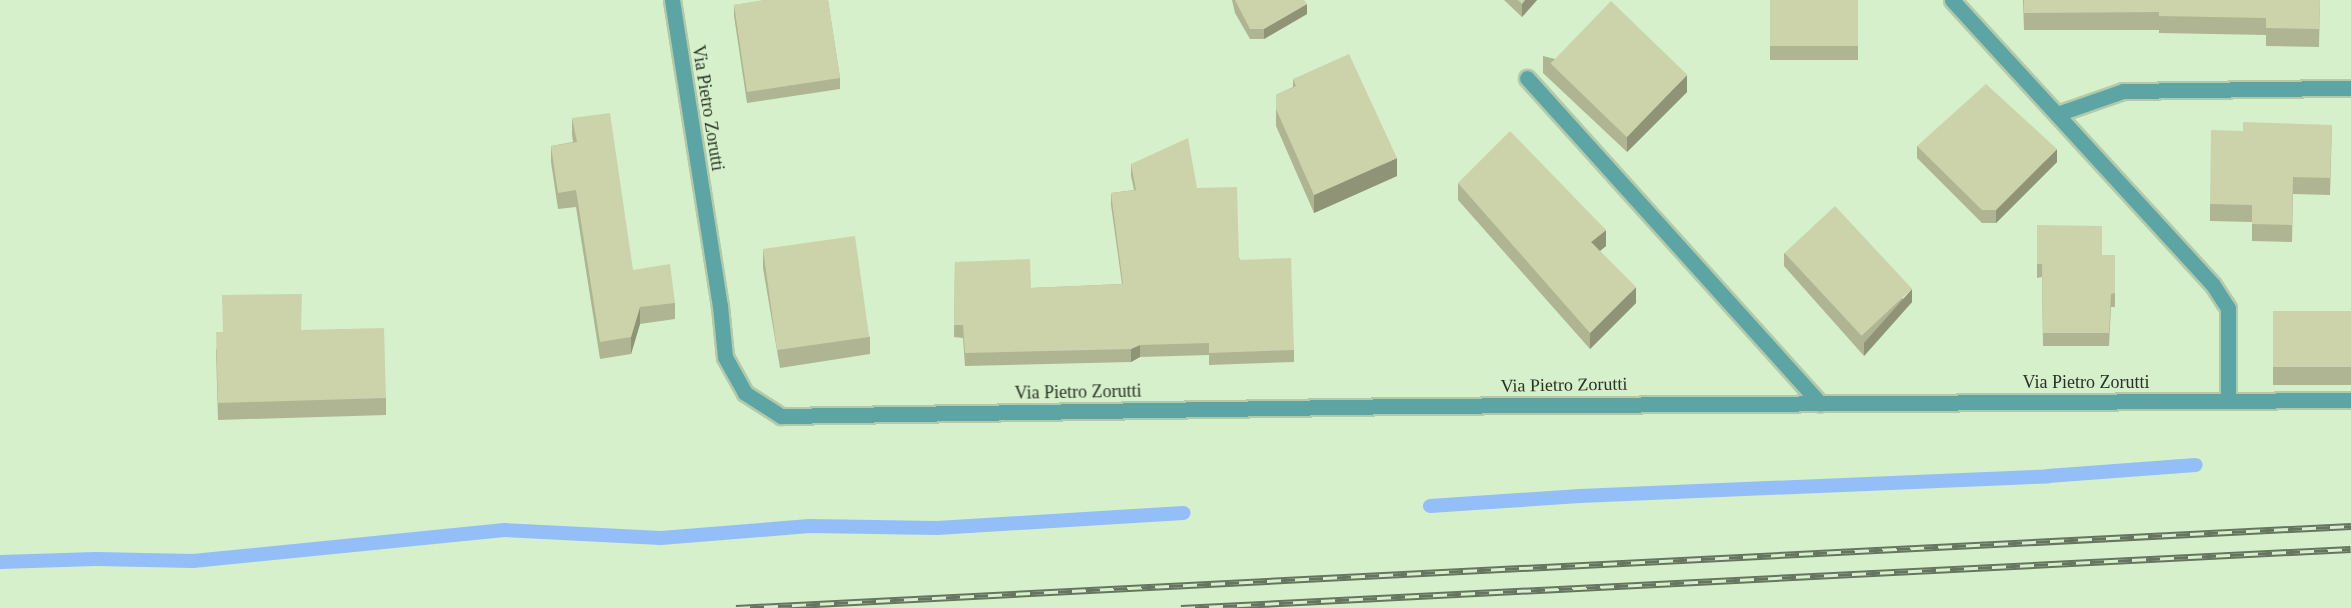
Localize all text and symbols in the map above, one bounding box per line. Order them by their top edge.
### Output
street label: Via Pietro Zorutti [687,44,729,172]
street label: Via Pietro Zorutti [2023,371,2149,393]
street label: Via Pietro Zorutti [1500,373,1628,397]
street label: Via Pietro Zorutti [1014,380,1142,404]

